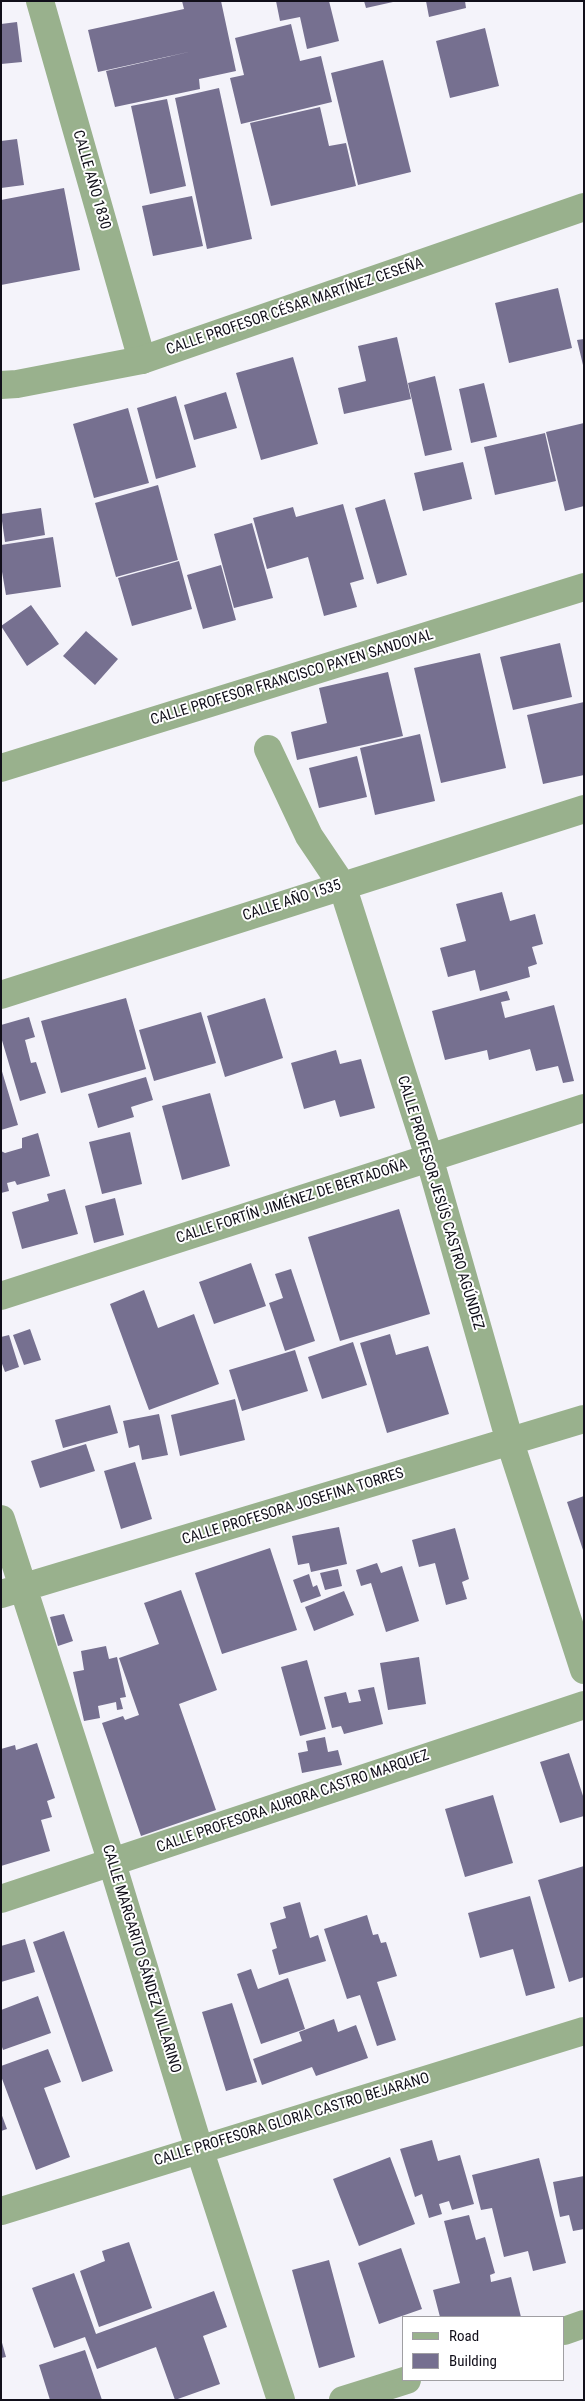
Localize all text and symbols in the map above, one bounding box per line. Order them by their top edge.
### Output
street label: CALLE AÑO 1830 [68,128,114,232]
street label: CALLE PROFESOR CÉSAR MARTÍNEZ CESEÑA [164,254,426,360]
street label: CALLE PROFESOR FRANCISCO PAYEN SANDOVAL [148,626,436,730]
street label: CALLE AÑO 1535 [241,877,343,925]
street label: CALLE PROFESOR JESÚS CASTRO AGÚNDEZ [393,1074,487,1332]
street label: CALLE FORTÍN JIMÉNEZ DE BERTADOÑA [174,1156,410,1248]
street label: CALLE PROFESORA JOSEFINA TORRES [180,1465,406,1549]
street label: CALLE PROFESORA AURORA CASTRO MARQUEZ [154,1747,432,1857]
street label: CALLE MARGARITO SÁNDEZ VILLARINO [98,1843,184,2075]
street label: CALLE PROFESORA GLORIA CASTRO BEJARANO [152,2069,432,2171]
legend [402,2316,565,2381]
text: Road [449,2327,479,2345]
text: Building [449,2352,497,2370]

